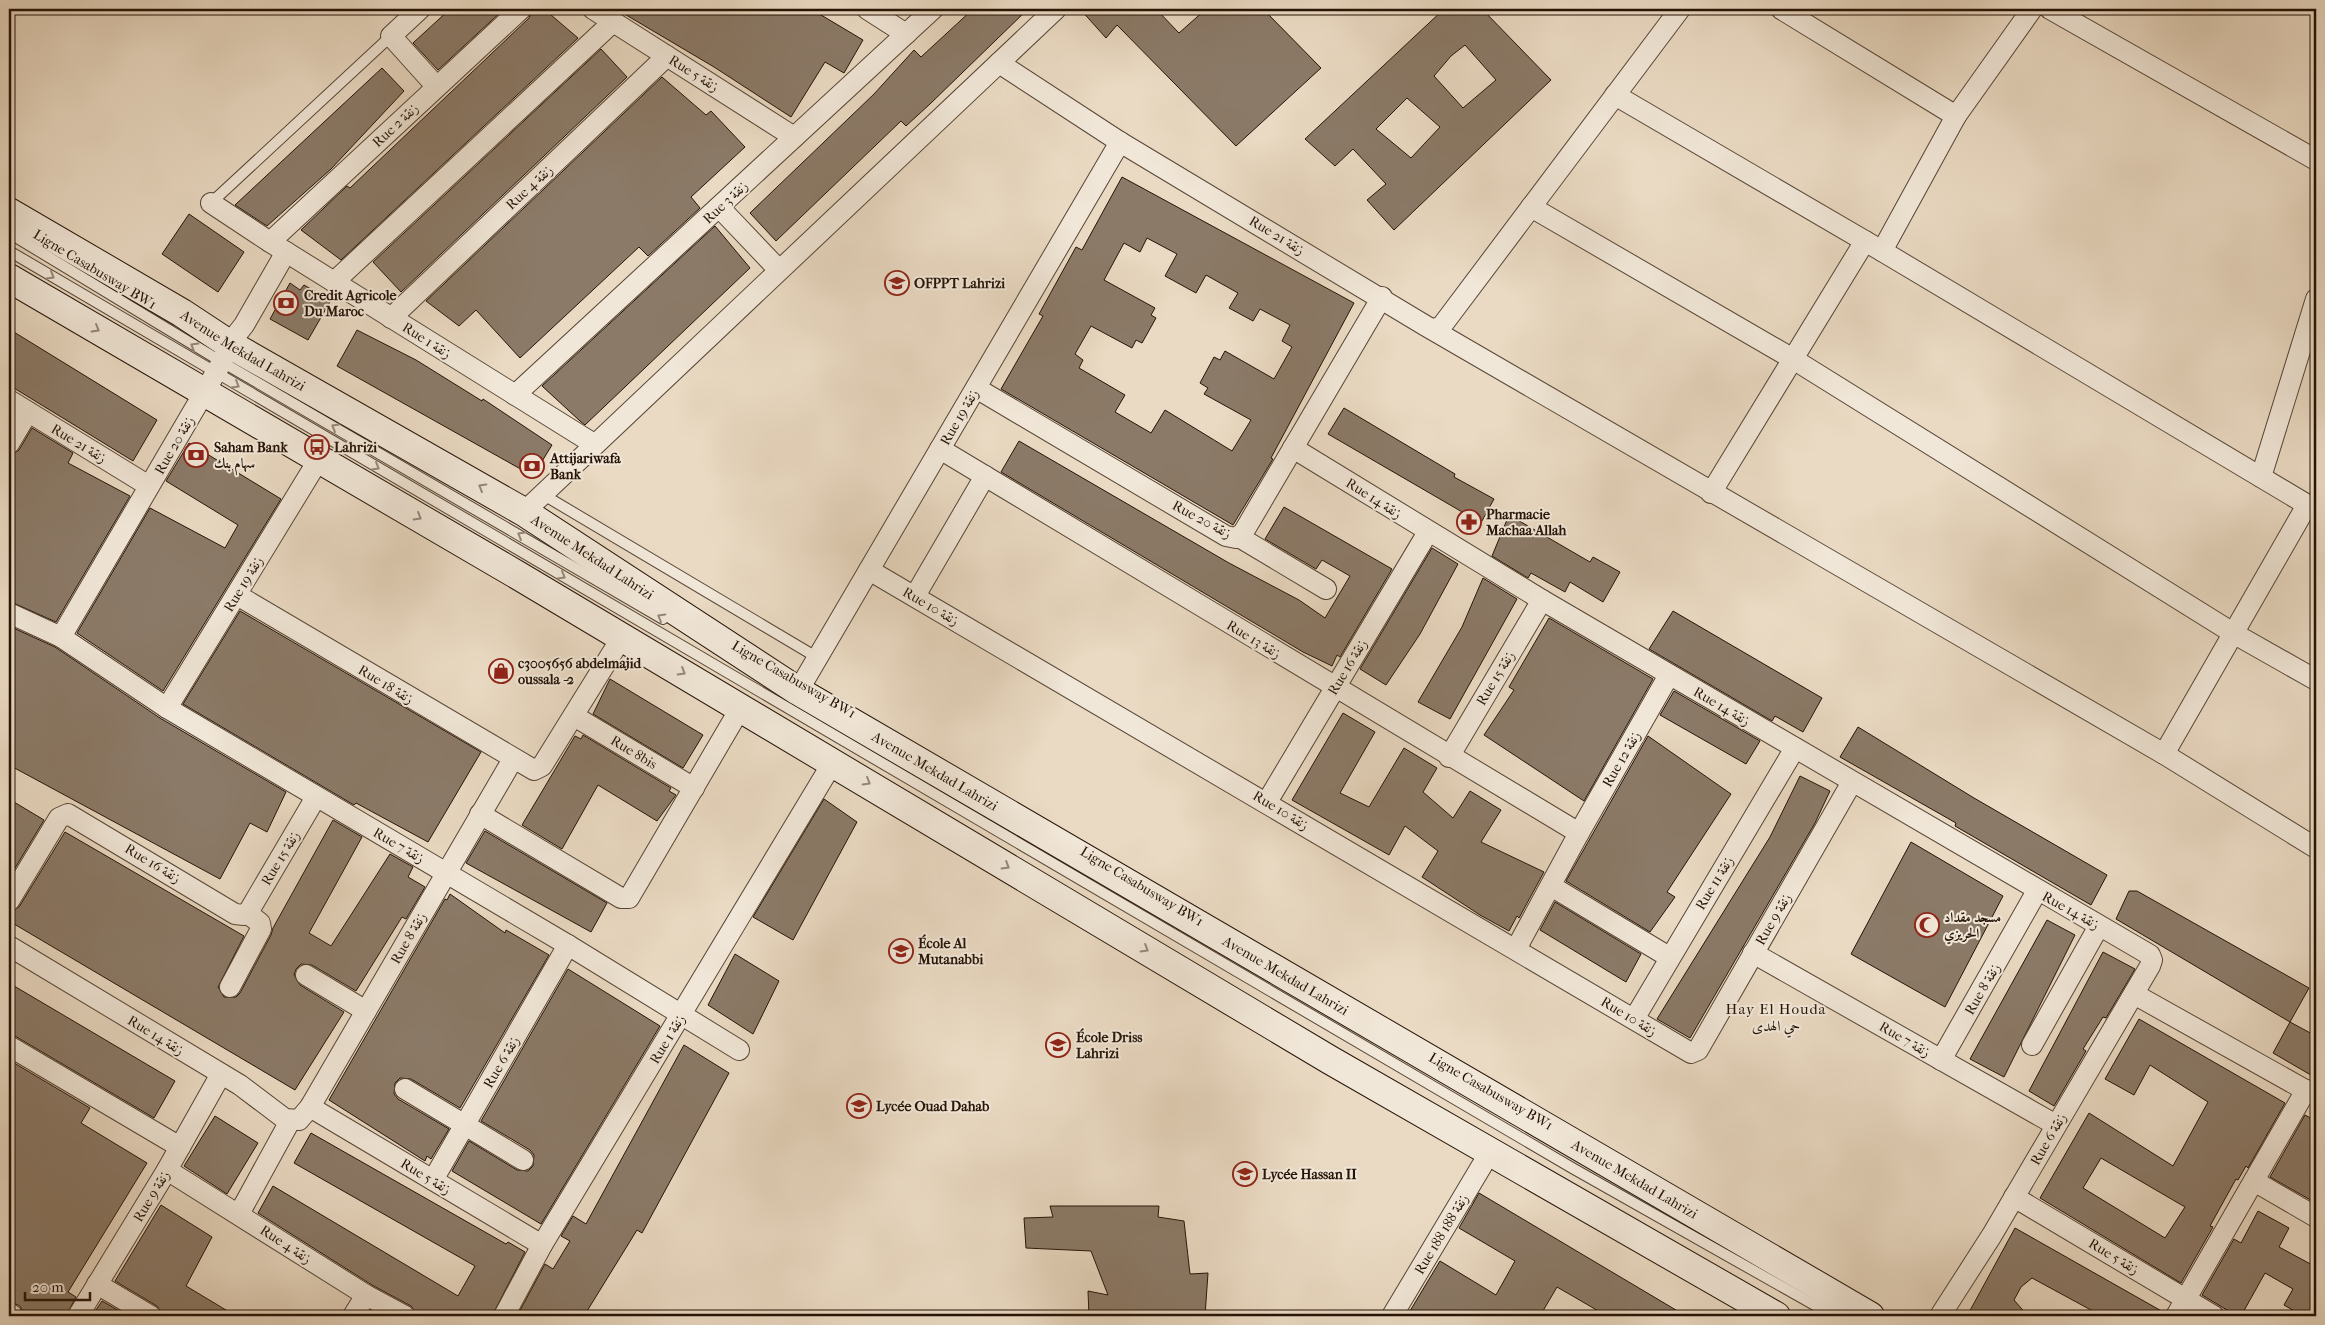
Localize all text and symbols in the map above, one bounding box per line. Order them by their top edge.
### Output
street label: Rue 5 زنقة [666,51,722,95]
street label: Rue 2 زنقة [369,100,422,151]
street label: Rue 4 زنقة [502,161,556,213]
street label: Rue 3 زنقة [699,177,751,227]
street label: Rue 21 زنقة [1246,212,1308,259]
street label: Ligne Casabusway BW1 [30,226,159,313]
one-way arrow [45,269,54,279]
school or university icon: OFPPT Lahrizi [884,270,910,296]
place label: OFPPT Lahrizi [914,275,1006,292]
place label: Credit Agricole Du Maroc [304,287,396,320]
bank icon: Credit Agricole Du Maroc [273,290,299,316]
street label: Avenue Mekdad Lahrizi [176,306,308,395]
street label: Rue 1 زنقة [399,319,454,362]
one-way arrow [91,322,100,332]
one-way arrow [191,342,200,352]
one-way arrow [231,378,240,388]
street label: Rue 19 زنقة [937,386,982,448]
street label: Rue 20 زنقة [151,413,198,477]
street label: Rue 21 زنقة [48,420,110,467]
one-way arrow [331,424,340,434]
bus stop icon: Lahrizi [304,434,330,460]
place label: Saham Bank سهام بنك [214,439,288,476]
place label: Lahrizi [334,439,378,456]
bank icon: Saham Bank سهام بنك [183,442,209,468]
place label: Attijariwafa Bank [549,450,621,483]
bank icon: Attijariwafa Bank [519,453,545,479]
one-way arrow [371,461,380,471]
street label: Rue 14 زنقة [1343,475,1405,522]
one-way arrow [478,484,487,494]
street label: Rue 20 زنقة [1169,497,1234,542]
place label: Pharmacie Machaa Allah [1485,506,1568,539]
pharmacy icon: Pharmacie Machaa Allah [1456,509,1482,535]
street label: Avenue Mekdad Lahrizi [527,510,657,603]
one-way arrow [413,511,422,521]
one-way arrow [517,532,526,542]
street label: Rue 19 زنقة [220,553,267,615]
one-way arrow [556,569,565,579]
street label: Rue 10 زنقة [900,584,962,629]
one-way arrow [657,614,666,624]
street label: Rue 13 زنقة [1224,617,1284,662]
street label: Rue 16 زنقة [1324,636,1371,698]
street label: Ligne Casabusway BW1 [729,637,859,722]
street label: Rue 15 زنقة [1473,648,1518,709]
place label: c3005656 abdelmajid oussala -2 [518,655,643,688]
shop icon: c3005656 abdelmajid oussala -2 [488,658,514,684]
street label: Rue 18 زنقة [355,661,417,708]
one-way arrow [676,666,685,676]
street label: Rue 14 زنقة [1690,683,1753,730]
street label: Avenue Mekdad Lahrizi [868,727,1001,815]
street label: Rue 12 زنقة [1599,728,1644,790]
street label: Rue 8bis [607,732,660,773]
one-way arrow [861,776,870,786]
street label: Rue 10 زنقة [1250,787,1312,834]
street label: Rue 7 زنقة [370,824,427,867]
street label: Rue 15 زنقة [258,828,303,889]
street label: Rue 16 زنقة [122,840,184,887]
street label: Ligne Casabusway BW1 [1077,843,1206,930]
street label: Rue 11 زنقة [1692,853,1737,913]
one-way arrow [1000,859,1009,869]
street label: Rue 14 زنقة [2039,888,2102,933]
street label: Rue 9 زنقة [1752,890,1795,948]
street label: Rue 8 زنقة [387,909,430,967]
place label: مسجد مقداد الحريزي [1944,909,2001,945]
mosque icon: مسجد مقداد الحريزي [1914,912,1940,938]
street label: Avenue Mekdad Lahrizi [1219,932,1352,1019]
place label: École Al Mutanabbi [917,934,984,968]
school or university icon: École Al Mutanabbi [888,938,914,964]
one-way arrow [1140,943,1149,953]
street label: Rue 8 زنقة [1961,960,2004,1018]
street label: Rue 10 زنقة [1598,993,1660,1040]
district label: Hay El Houda حي الهدى [1726,1000,1827,1038]
street label: Rue 1 زنقة [646,1011,689,1067]
street label: Rue 14 زنقة [124,1012,187,1059]
street label: Rue 7 زنقة [1876,1018,1933,1061]
place label: École Driss Lahrizi [1076,1028,1143,1062]
school or university icon: École Driss Lahrizi [1045,1032,1071,1058]
street label: Rue 6 زنقة [480,1033,523,1091]
street label: Ligne Casabusway BW1 [1426,1049,1556,1134]
school or university icon: Lycée Ouad Dahab [846,1093,872,1119]
place label: Lycée Ouad Dahab [876,1098,990,1115]
street label: Rue 6 زنقة [2027,1110,2070,1168]
street label: Avenue Mekdad Lahrizi [1568,1135,1701,1223]
street label: Rue 5 زنقة [398,1155,454,1198]
school or university icon: Lycée Hassan II [1232,1161,1258,1187]
place label: Lycée Hassan II [1262,1166,1357,1183]
street label: Rue 9 زنقة [129,1167,173,1225]
street label: Rue 188 زنقة 188 [1411,1191,1472,1278]
street label: Rue 4 زنقة [257,1222,315,1267]
street label: Rue 5 زنقة [2086,1235,2142,1278]
scale bar [25,1270,90,1302]
text: 20 m [32,1278,64,1296]

